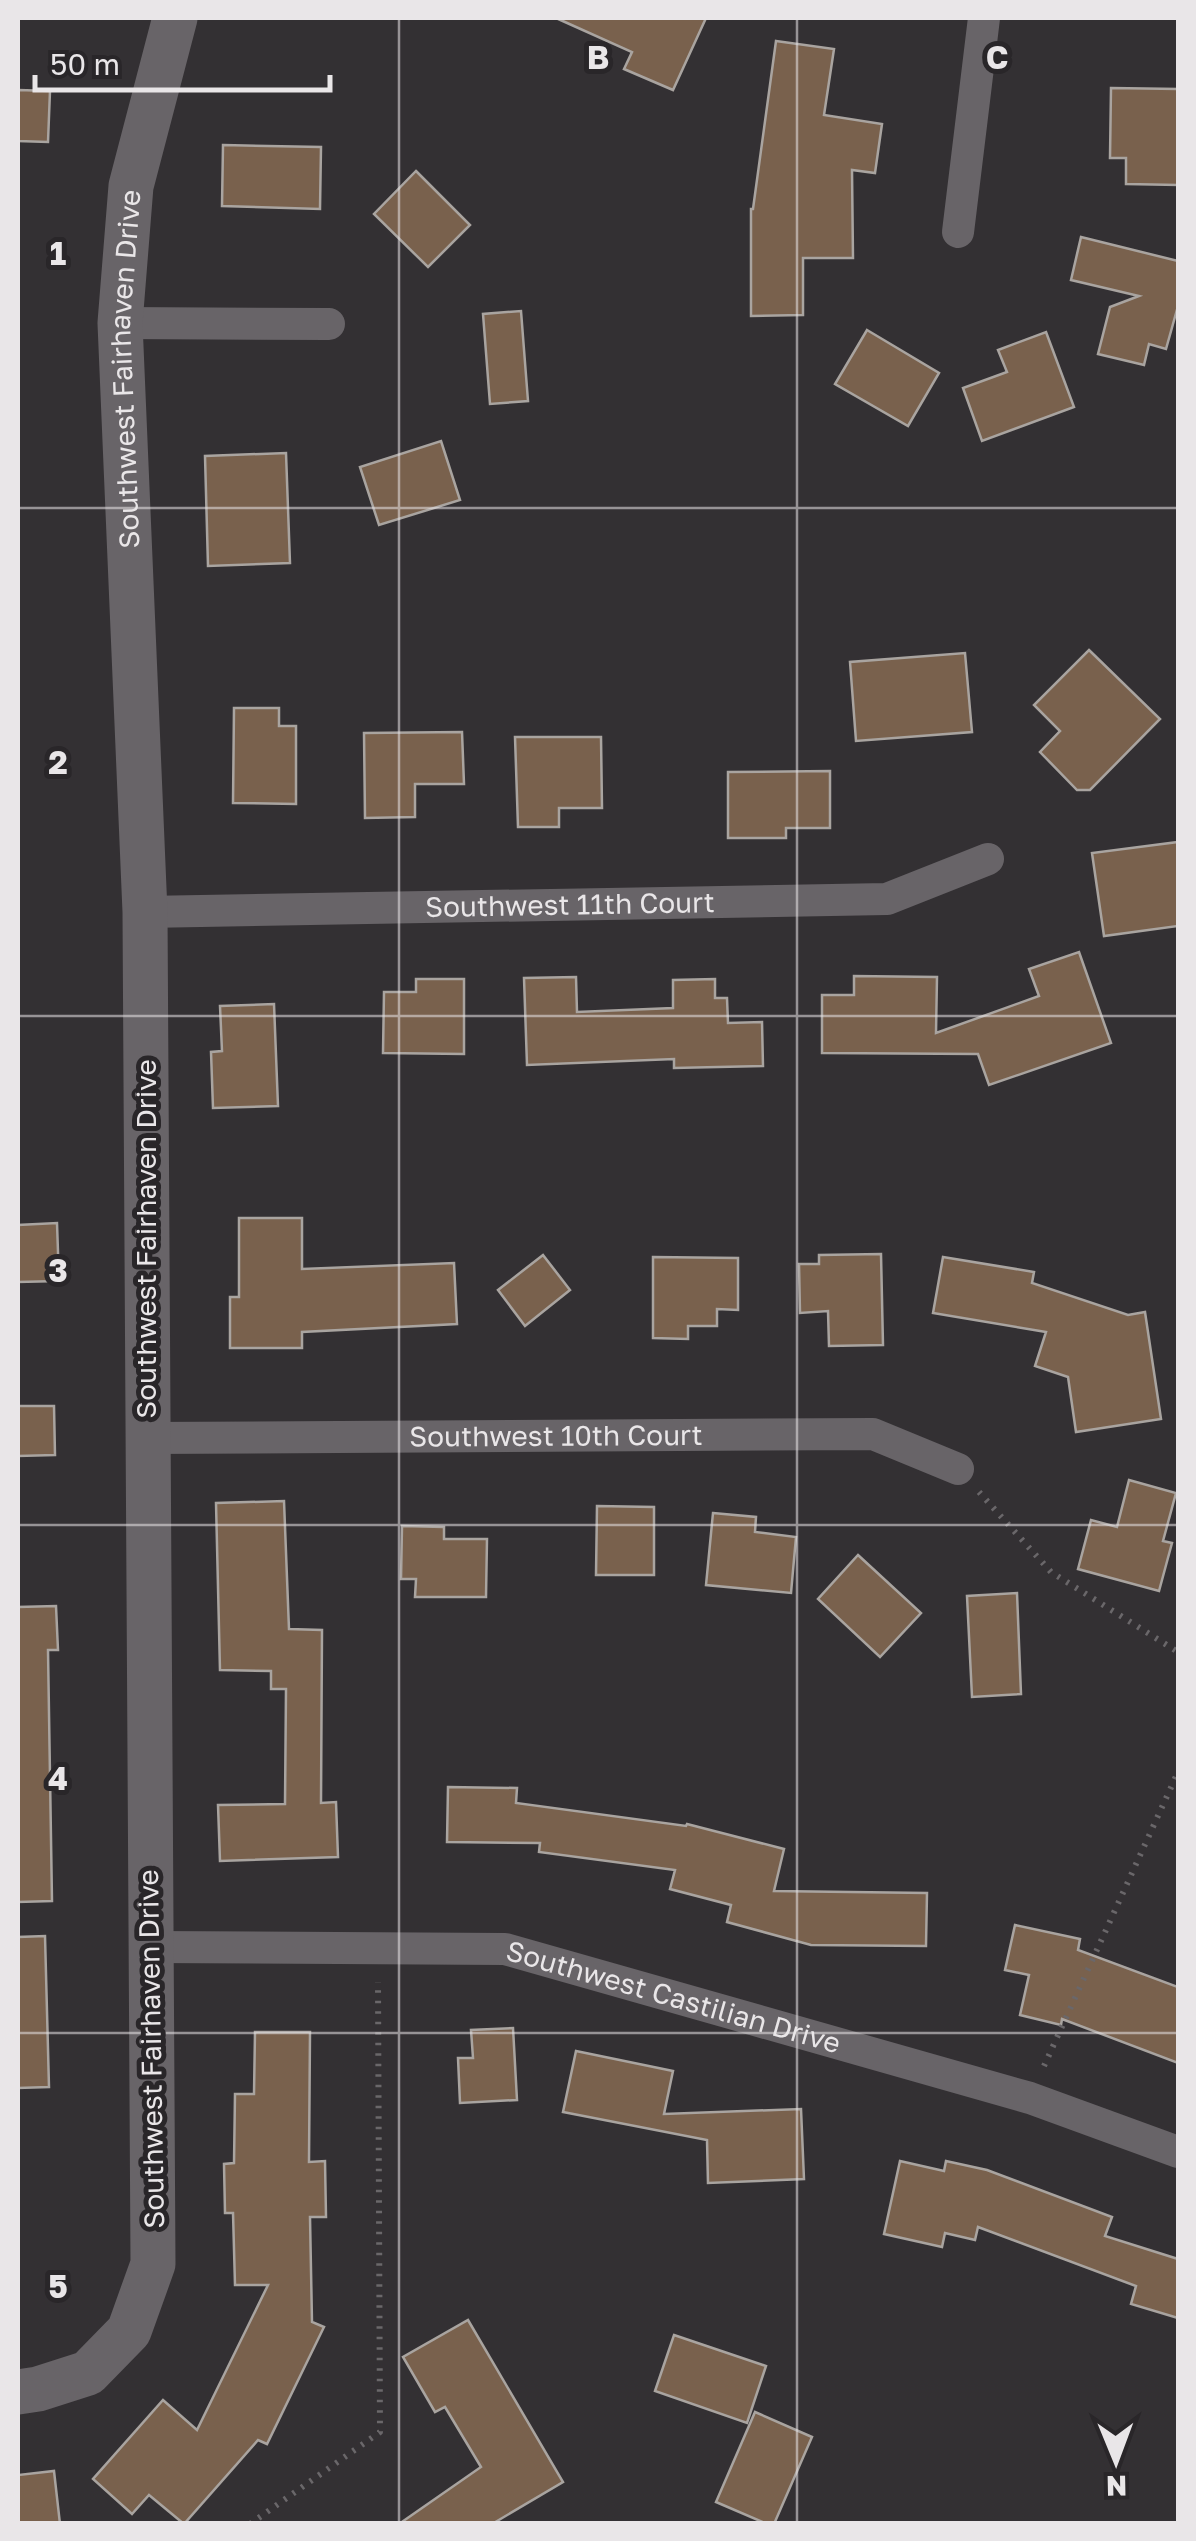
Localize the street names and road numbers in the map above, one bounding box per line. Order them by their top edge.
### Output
street label: Southwest Fairhaven Drive [103,188,147,549]
street label: Southwest 11th Court [425,885,715,923]
street label: Southwest Fairhaven Drive [129,1059,162,1419]
street label: Southwest 10th Court [409,1418,703,1453]
street label: Southwest Fairhaven Drive [131,1869,170,2229]
street label: Southwest Castilian Drive [503,1933,844,2059]

